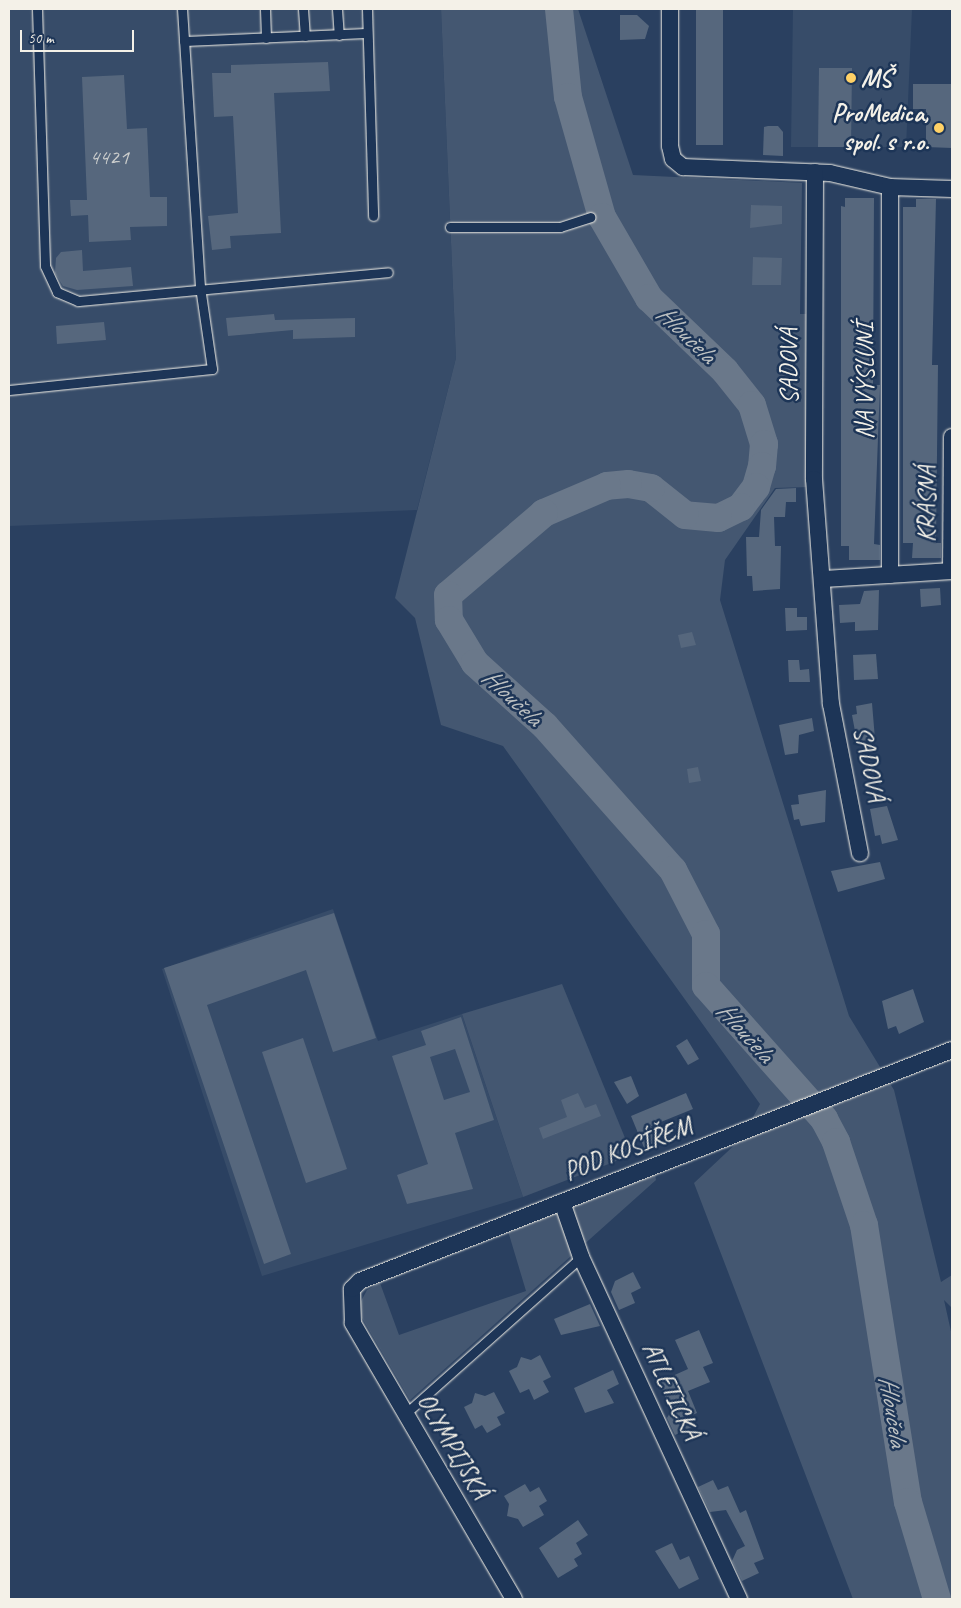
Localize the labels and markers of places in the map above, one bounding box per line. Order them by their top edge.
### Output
place label: MŠ [861,63,891,93]
marker: MŠ [845,72,857,84]
place label: ProMedica, spol. s r.o. [832,99,929,158]
marker: ProMedica, spol. s r.o. [933,122,945,134]

